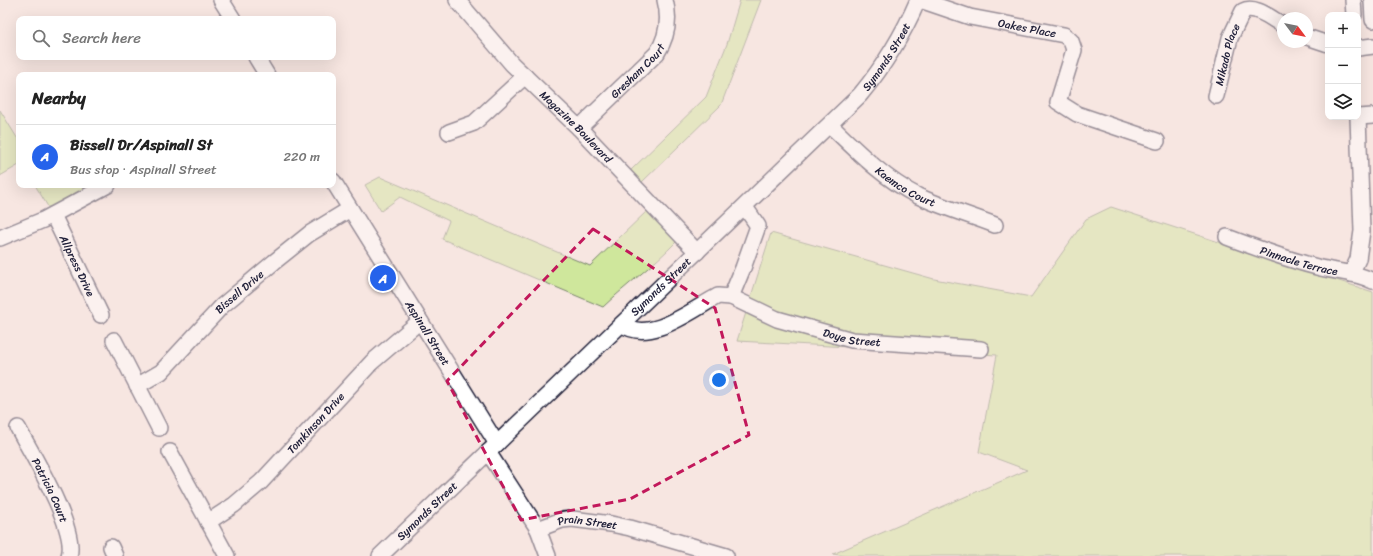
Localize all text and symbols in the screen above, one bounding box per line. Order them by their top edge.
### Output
north arrow [1277,12,1313,48]
map controls [1325,12,1361,120]
button: + [1325,12,1361,48]
street label: Oakes Place [996,14,1058,43]
search box [16,16,336,60]
street label: Symonds Street [858,19,916,95]
street label: Mikado Place [1210,20,1246,88]
text: Search here [62,25,141,51]
icon: search [30,27,52,49]
street label: Gresham Court [606,40,671,103]
button: − [1325,48,1361,84]
text: Nearby [32,83,86,113]
button: layers [1325,84,1361,120]
street label: Magazine Boulevard [535,86,618,169]
text: Bissell Dr/Aspinall St [70,132,213,158]
text: A [41,145,49,168]
text: 220 m [283,145,320,168]
text: Bus stop · Aspinall Street [70,158,217,181]
street label: Kaemco Court [871,162,938,213]
street label: Allpress Drive [53,231,100,300]
street label: Pinnacle Terrace [1257,241,1340,281]
street label: Symonds Street [626,253,696,321]
pin: A [370,263,396,293]
street label: Bissell Drive [210,265,269,318]
street label: Aspinall Street [399,296,455,370]
street label: Doye Street [821,323,881,352]
your location [709,370,729,390]
street label: Tomkinson Drive [282,388,350,458]
street label: Patricia Court [26,454,73,525]
street label: Symonds Street [392,477,462,545]
street label: Prain Street [554,510,619,535]

